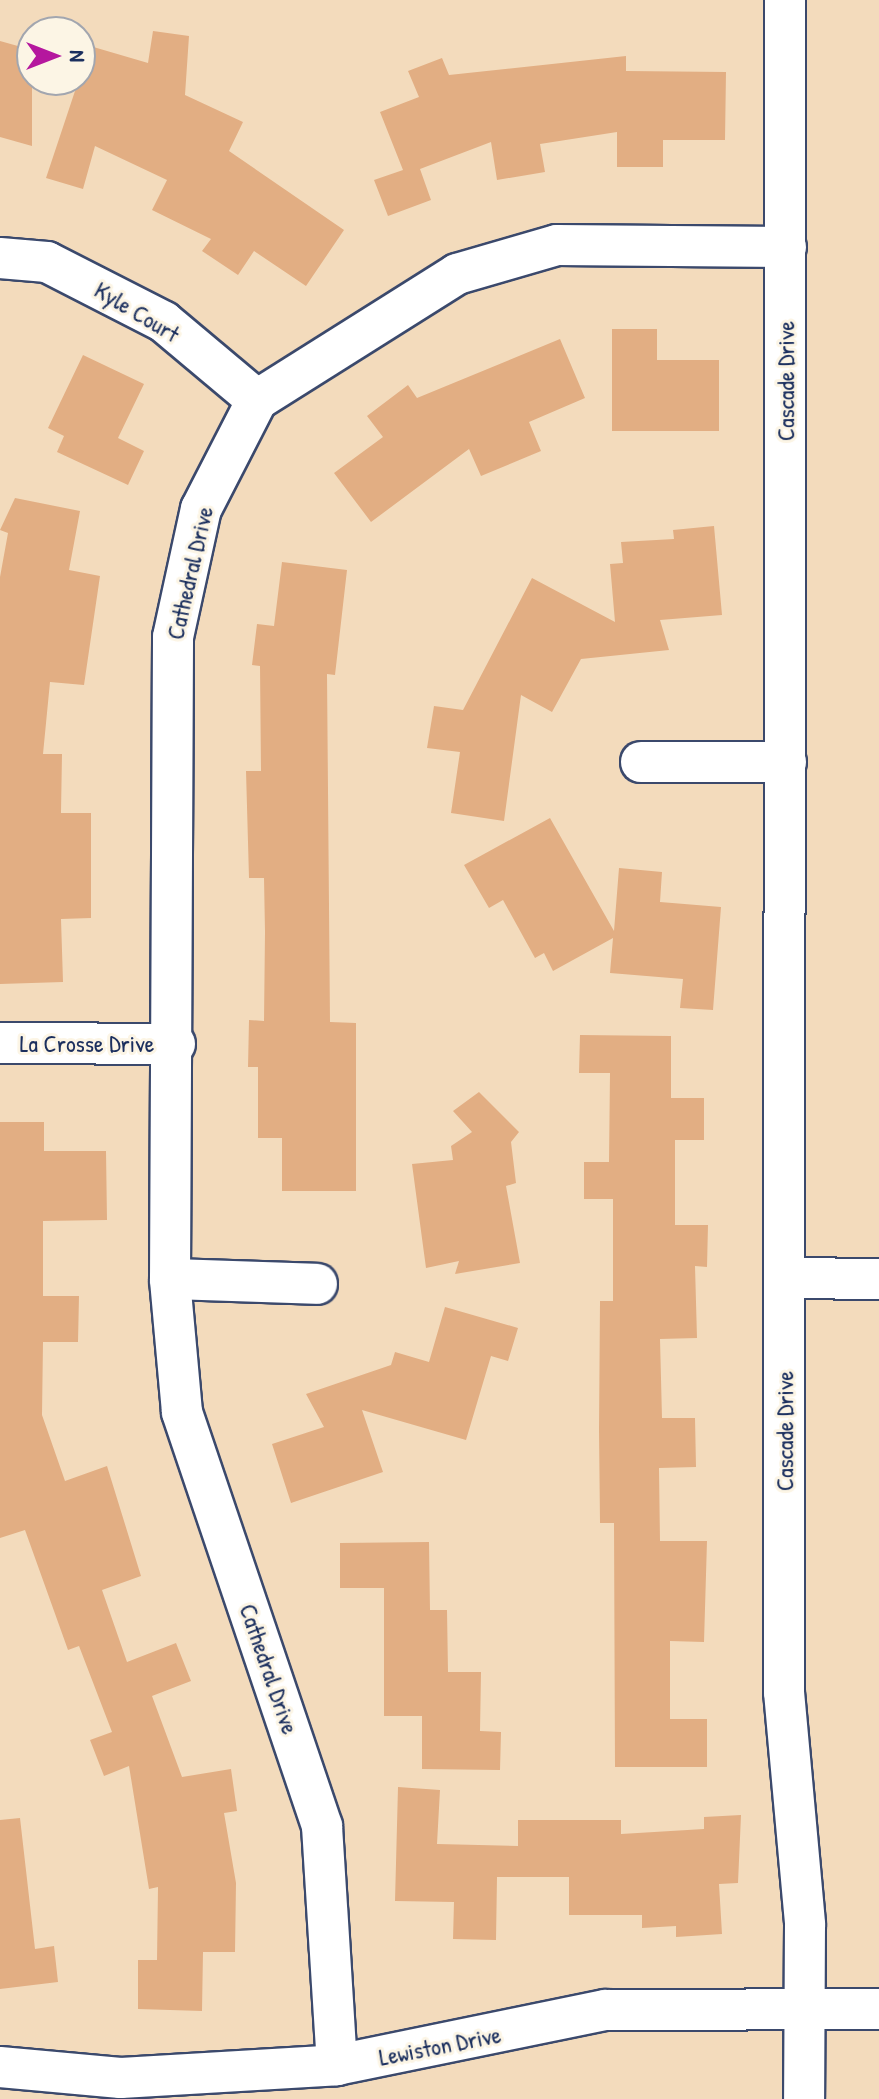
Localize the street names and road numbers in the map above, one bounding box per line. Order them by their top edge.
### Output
street label: Kyle Court [89,275,185,349]
street label: Cascade Drive [772,321,800,441]
street label: Cathedral Drive [161,504,219,642]
street label: La Crosse Drive [20,1030,154,1058]
street label: Cascade Drive [771,1371,799,1491]
street label: Cathedral Drive [233,1600,305,1738]
street label: Lewiston Drive [377,2020,503,2072]

